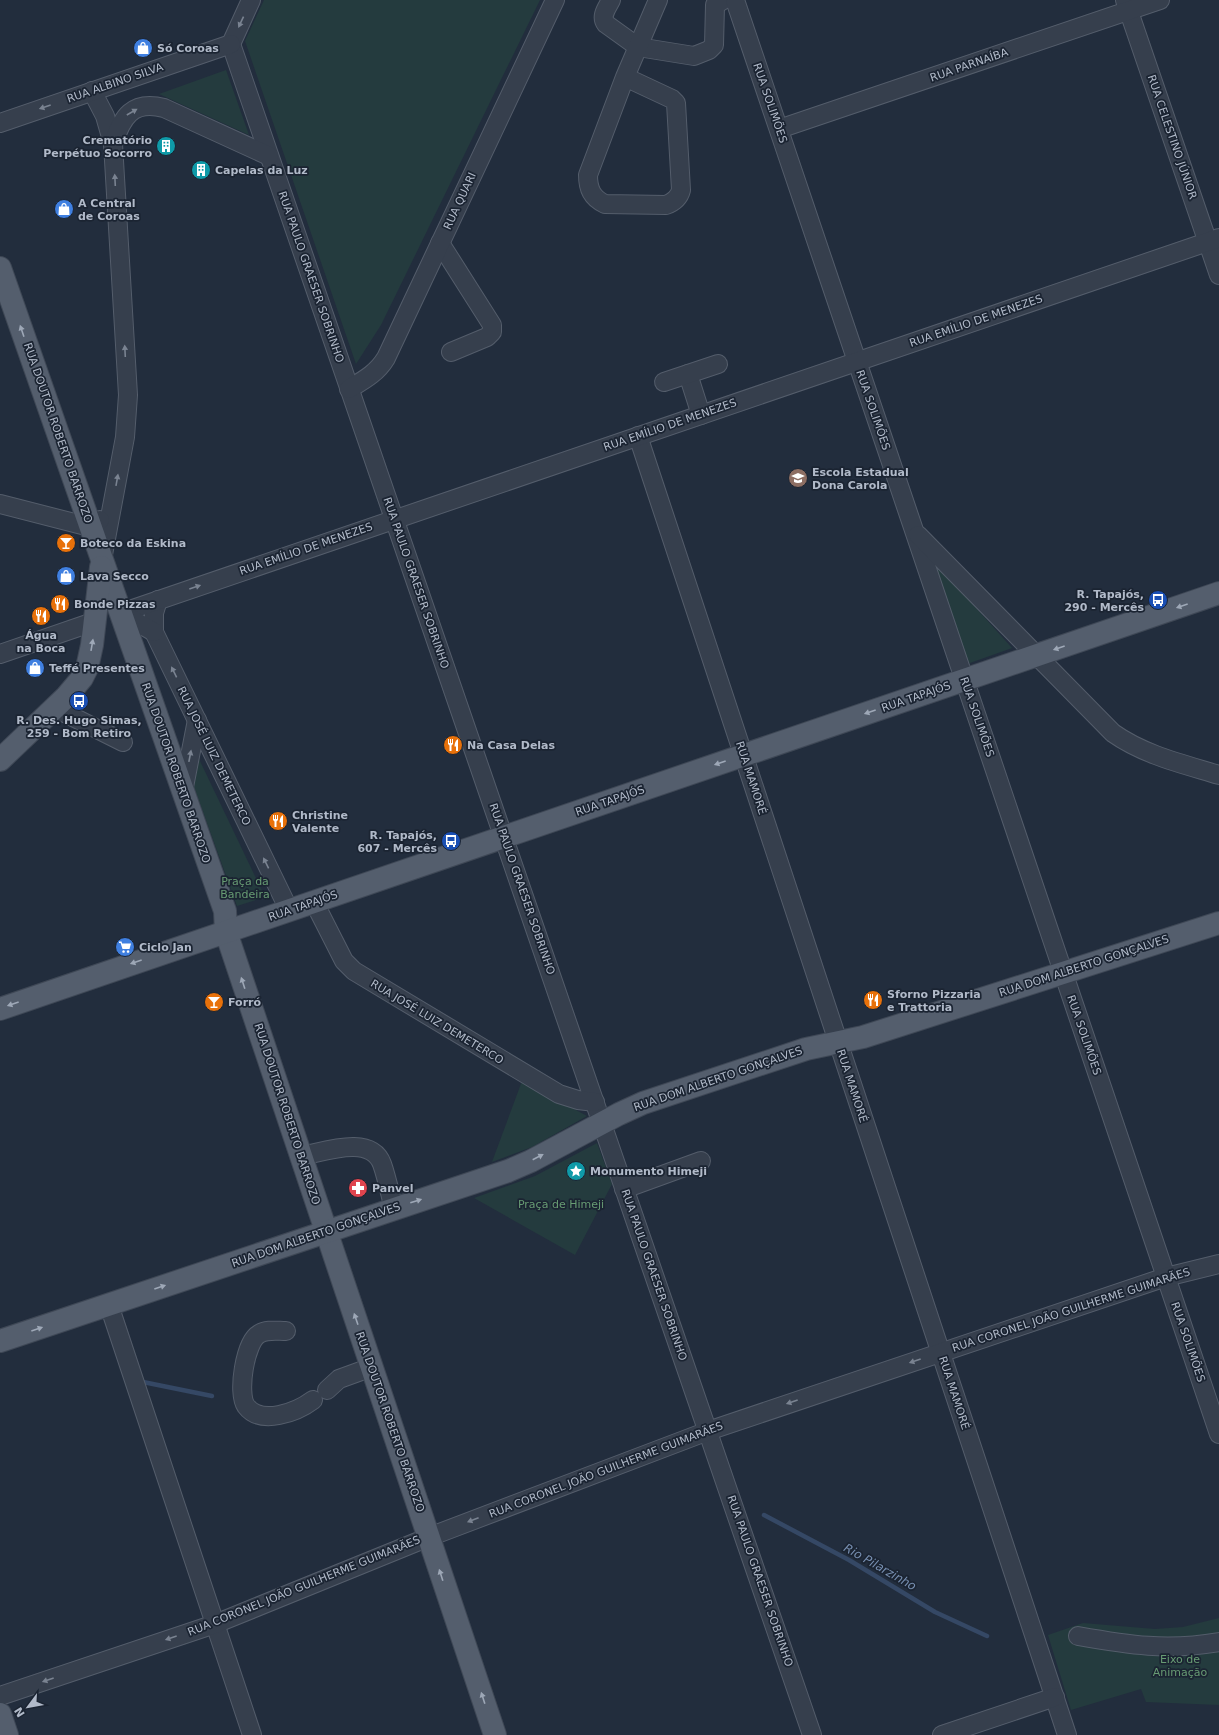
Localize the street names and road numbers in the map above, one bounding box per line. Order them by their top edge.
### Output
street label: RUA PARNAÍBA [928,45,1010,84]
street label: RUA ALBINO SILVA [65,60,165,106]
street label: RUA SOLIMÕES [750,61,790,145]
street label: RUA CELESTINO JÚNIOR [1145,73,1200,201]
street label: RUA QUARI [441,170,479,232]
street label: RUA PAULO GRAESER SOBRINHO [275,189,347,365]
street label: RUA EMÍLIO DE MENEZES [908,292,1044,350]
street label: RUA DOUTOR ROBERTO BARROZO [21,341,95,525]
street label: RUA SOLIMÕES [853,368,893,452]
street label: RUA EMÍLIO DE MENEZES [602,396,738,454]
street label: RUA PAULO GRAESER SOBRINHO [380,495,452,671]
street label: RUA EMÍLIO DE MENEZES [238,520,374,578]
street label: RUA SOLIMÕES [957,675,997,759]
street label: RUA TAPAJÓS [880,679,952,715]
street label: RUA DOUTOR ROBERTO BARROZO [139,681,213,865]
street label: RUA JOSÉ LUIZ DEMETERCO [175,684,254,828]
street label: RUA MAMORÉ [733,740,769,816]
street label: RUA TAPAJÓS [574,783,646,819]
street label: RUA PAULO GRAESER SOBRINHO [486,801,558,977]
street label: RUA TAPAJÓS [267,888,339,924]
street label: RUA DOM ALBERTO GONÇALVES [997,932,1171,1000]
street label: RUA JOSÉ LUIZ DEMETERCO [368,977,506,1067]
street label: RUA SOLIMÕES [1064,993,1104,1077]
street label: RUA DOUTOR ROBERTO BARROZO [251,1022,323,1207]
street label: RUA DOM ALBERTO GONÇALVES [632,1044,804,1114]
street label: RUA MAMORÉ [834,1048,870,1124]
street label: RUA PAULO GRAESER SOBRINHO [618,1187,690,1363]
street label: RUA DOM ALBERTO GONÇALVES [230,1200,402,1270]
street label: RUA CORONEL JOÃO GUILHERME GUIMARÃES [950,1265,1192,1355]
street label: RUA SOLIMÕES [1168,1300,1208,1384]
street label: RUA DOUTOR ROBERTO BARROZO [353,1330,427,1514]
street label: RUA MAMORÉ [936,1355,972,1431]
street label: RUA CORONEL JOÃO GUILHERME GUIMARÃES [487,1419,725,1521]
street label: RUA PAULO GRAESER SOBRINHO [724,1493,796,1669]
street label: RUA CORONEL JOÃO GUILHERME GUIMARÃES [186,1533,422,1639]

